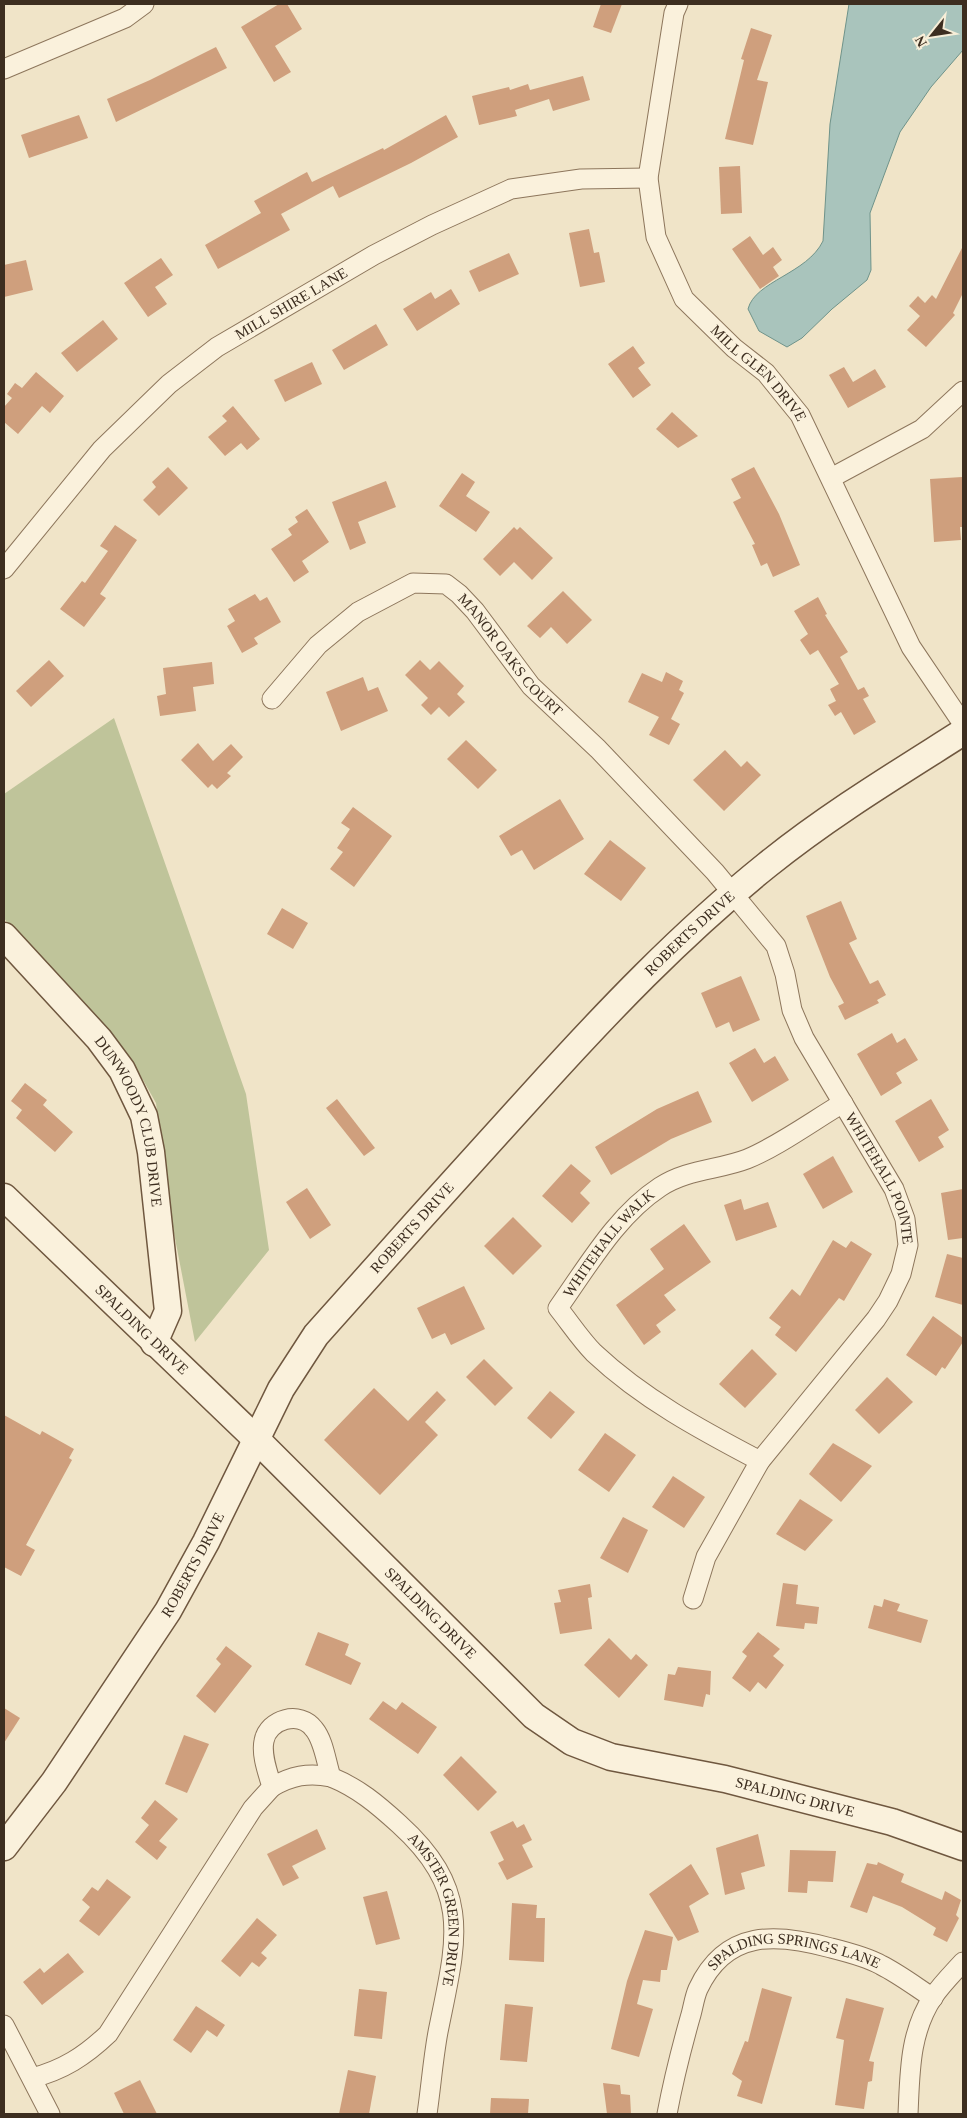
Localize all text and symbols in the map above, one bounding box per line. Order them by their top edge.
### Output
north arrow [907,10,957,60]
text: N [912,33,930,49]
street label: MILL SHIRE LANE [232,264,350,342]
street label: MILL GLEN DRIVE [708,322,810,424]
street label: MANOR OAKS COURT [455,590,565,719]
street label: ROBERTS DRIVE [642,888,738,979]
street label: DUNWOODY CLUB DRIVE [92,1033,165,1208]
street label: WHITEHALL POINTE [842,1110,916,1245]
street label: ROBERTS DRIVE [367,1179,457,1276]
street label: WHITEHALL WALK [560,1186,657,1300]
street label: SPALDING DRIVE [92,1281,191,1377]
street label: ROBERTS DRIVE [158,1510,227,1620]
street label: SPALDING DRIVE [382,1564,480,1662]
street label: SPALDING DRIVE [734,1774,856,1820]
street label: AMSTER GREEN DRIVE [405,1830,462,1988]
text: SPALDING SPRINGS LANE [704,1930,883,1973]
street label: SPALDING SPRINGS LANE [706,1959,888,1983]

